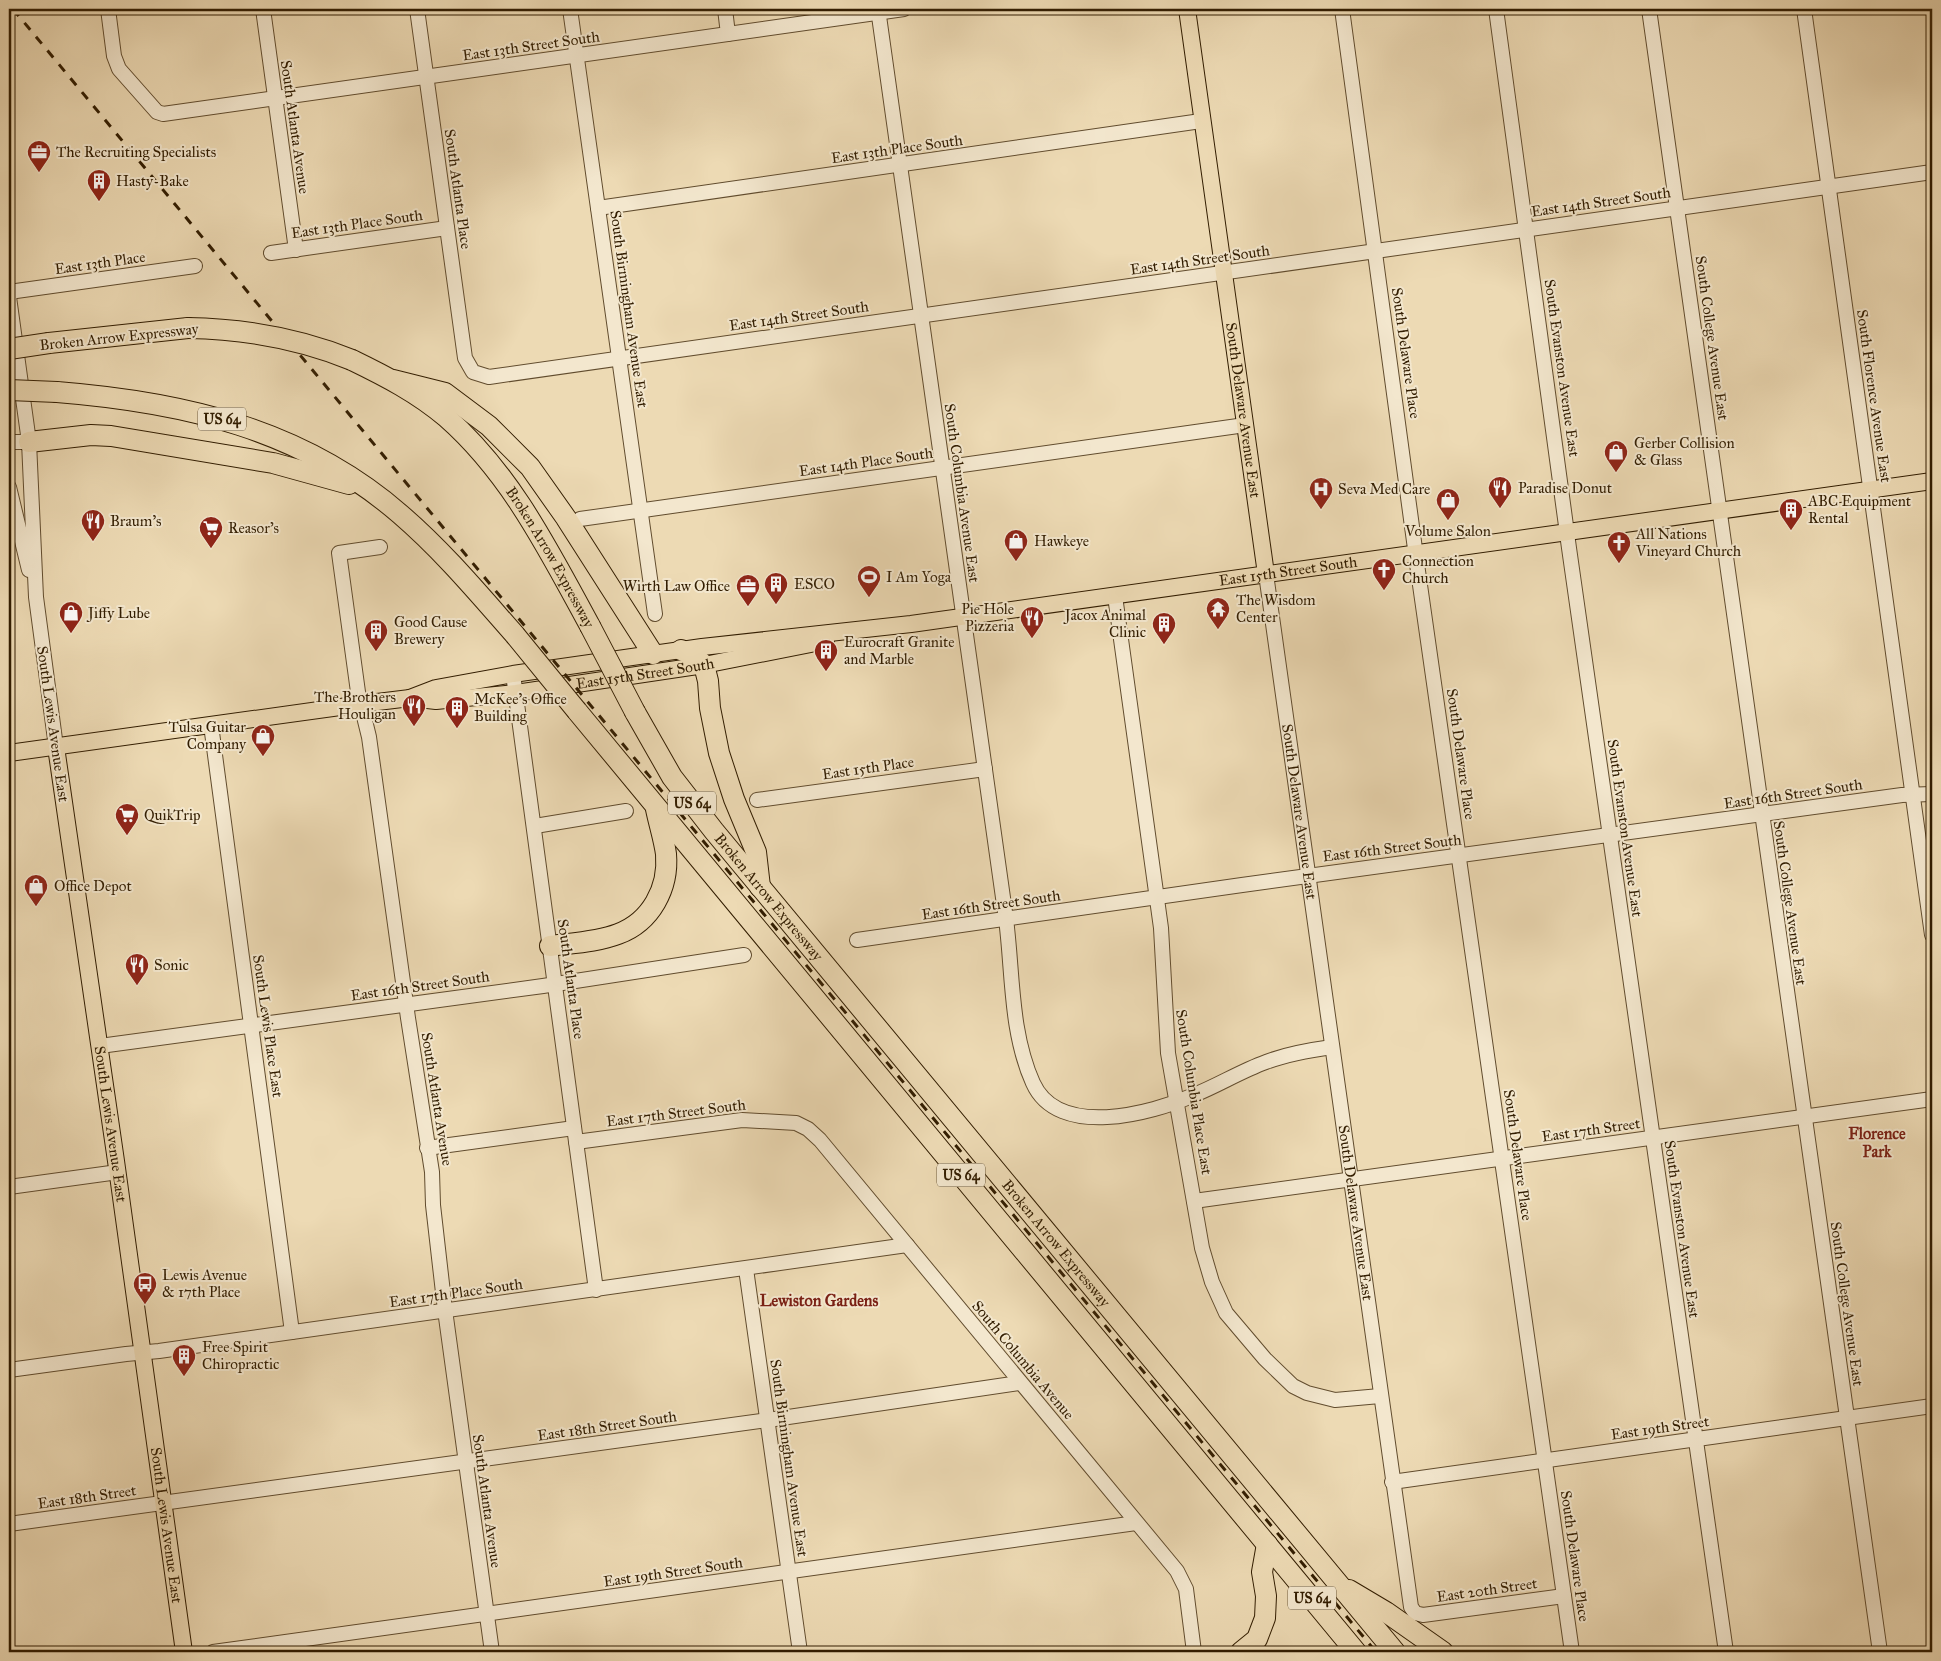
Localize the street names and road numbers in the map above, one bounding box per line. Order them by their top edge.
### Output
street label: East 13th Street South [461,27,601,65]
street label: South Atlanta Avenue [277,59,313,195]
street label: South Atlanta Place [441,128,475,250]
street label: East 13th Place South [830,131,965,167]
street label: East 14th Street South [1530,183,1673,221]
street label: East 13th Place South [290,206,425,242]
street label: South Birmingham Avenue East [606,209,652,410]
street label: East 14th Street South [1129,241,1272,279]
street label: East 13th Place [53,248,147,278]
street label: South College Avenue East [1692,255,1733,422]
street label: South Evanston Avenue East [1541,278,1583,459]
street label: South Delaware Place [1388,286,1424,420]
street label: East 14th Street South [728,297,871,335]
street label: South Florence Avenue East [1853,308,1895,484]
street label: Broken Arrow Expressway [39,320,200,354]
street label: South Delaware Avenue East [1222,321,1264,500]
street label: South Columbia Avenue East [941,402,984,584]
road number: US 64 [198,408,246,430]
street label: East 14th Place South [798,444,935,480]
street label: Broken Arrow Expressway [502,483,599,632]
street label: East 15th Street South [1218,553,1359,590]
street label: South Lewis Avenue East [33,645,73,804]
street label: East 15th Street South [575,654,716,693]
street label: South Delaware Place [1443,687,1479,821]
street label: South Delaware Avenue East [1278,723,1321,901]
street label: South Evanston Avenue East [1604,738,1646,919]
street label: East 15th Place [821,753,915,783]
street label: East 16th Street South [1722,775,1864,813]
road number: US 64 [668,791,716,814]
street label: South College Avenue East [1770,820,1811,987]
street label: Broken Arrow Expressway [711,830,827,965]
street label: East 16th Street South [1321,830,1463,865]
street label: East 16th Street South [920,886,1062,924]
street label: South Atlanta Place [554,918,588,1040]
street label: South Lewis Place East [249,954,287,1099]
street label: East 16th Street South [349,967,491,1005]
street label: South Columbia Place East [1172,1008,1216,1177]
street label: South Atlanta Avenue [418,1031,456,1167]
street label: South Lewis Avenue East [90,1045,131,1204]
street label: South Delaware Place [1500,1088,1536,1222]
street label: East 17th Street South [605,1095,747,1130]
street label: East 17th Street [1541,1114,1642,1146]
street label: South Delaware Avenue East [1334,1124,1377,1302]
street label: South Evanston Avenue East [1661,1139,1703,1320]
road number: US 64 [937,1164,985,1186]
street label: Broken Arrow Expressway [998,1176,1115,1311]
street label: South College Avenue East [1827,1221,1868,1388]
street label: East 17th Place South [388,1275,525,1311]
street label: South Columbia Avenue [968,1297,1078,1423]
street label: South Birmingham Avenue East [766,1358,812,1559]
street label: East 18th Street South [536,1407,678,1445]
street label: East 19th Street [1610,1412,1711,1444]
street label: South Atlanta Avenue [469,1433,505,1569]
street label: South Lewis Avenue East [147,1446,186,1605]
street label: East 18th Street [37,1481,138,1513]
street label: South Delaware Place [1557,1489,1593,1623]
street label: East 19th Street South [602,1553,744,1591]
street label: East 20th Street [1436,1574,1539,1606]
road number: US 64 [1288,1586,1336,1610]

